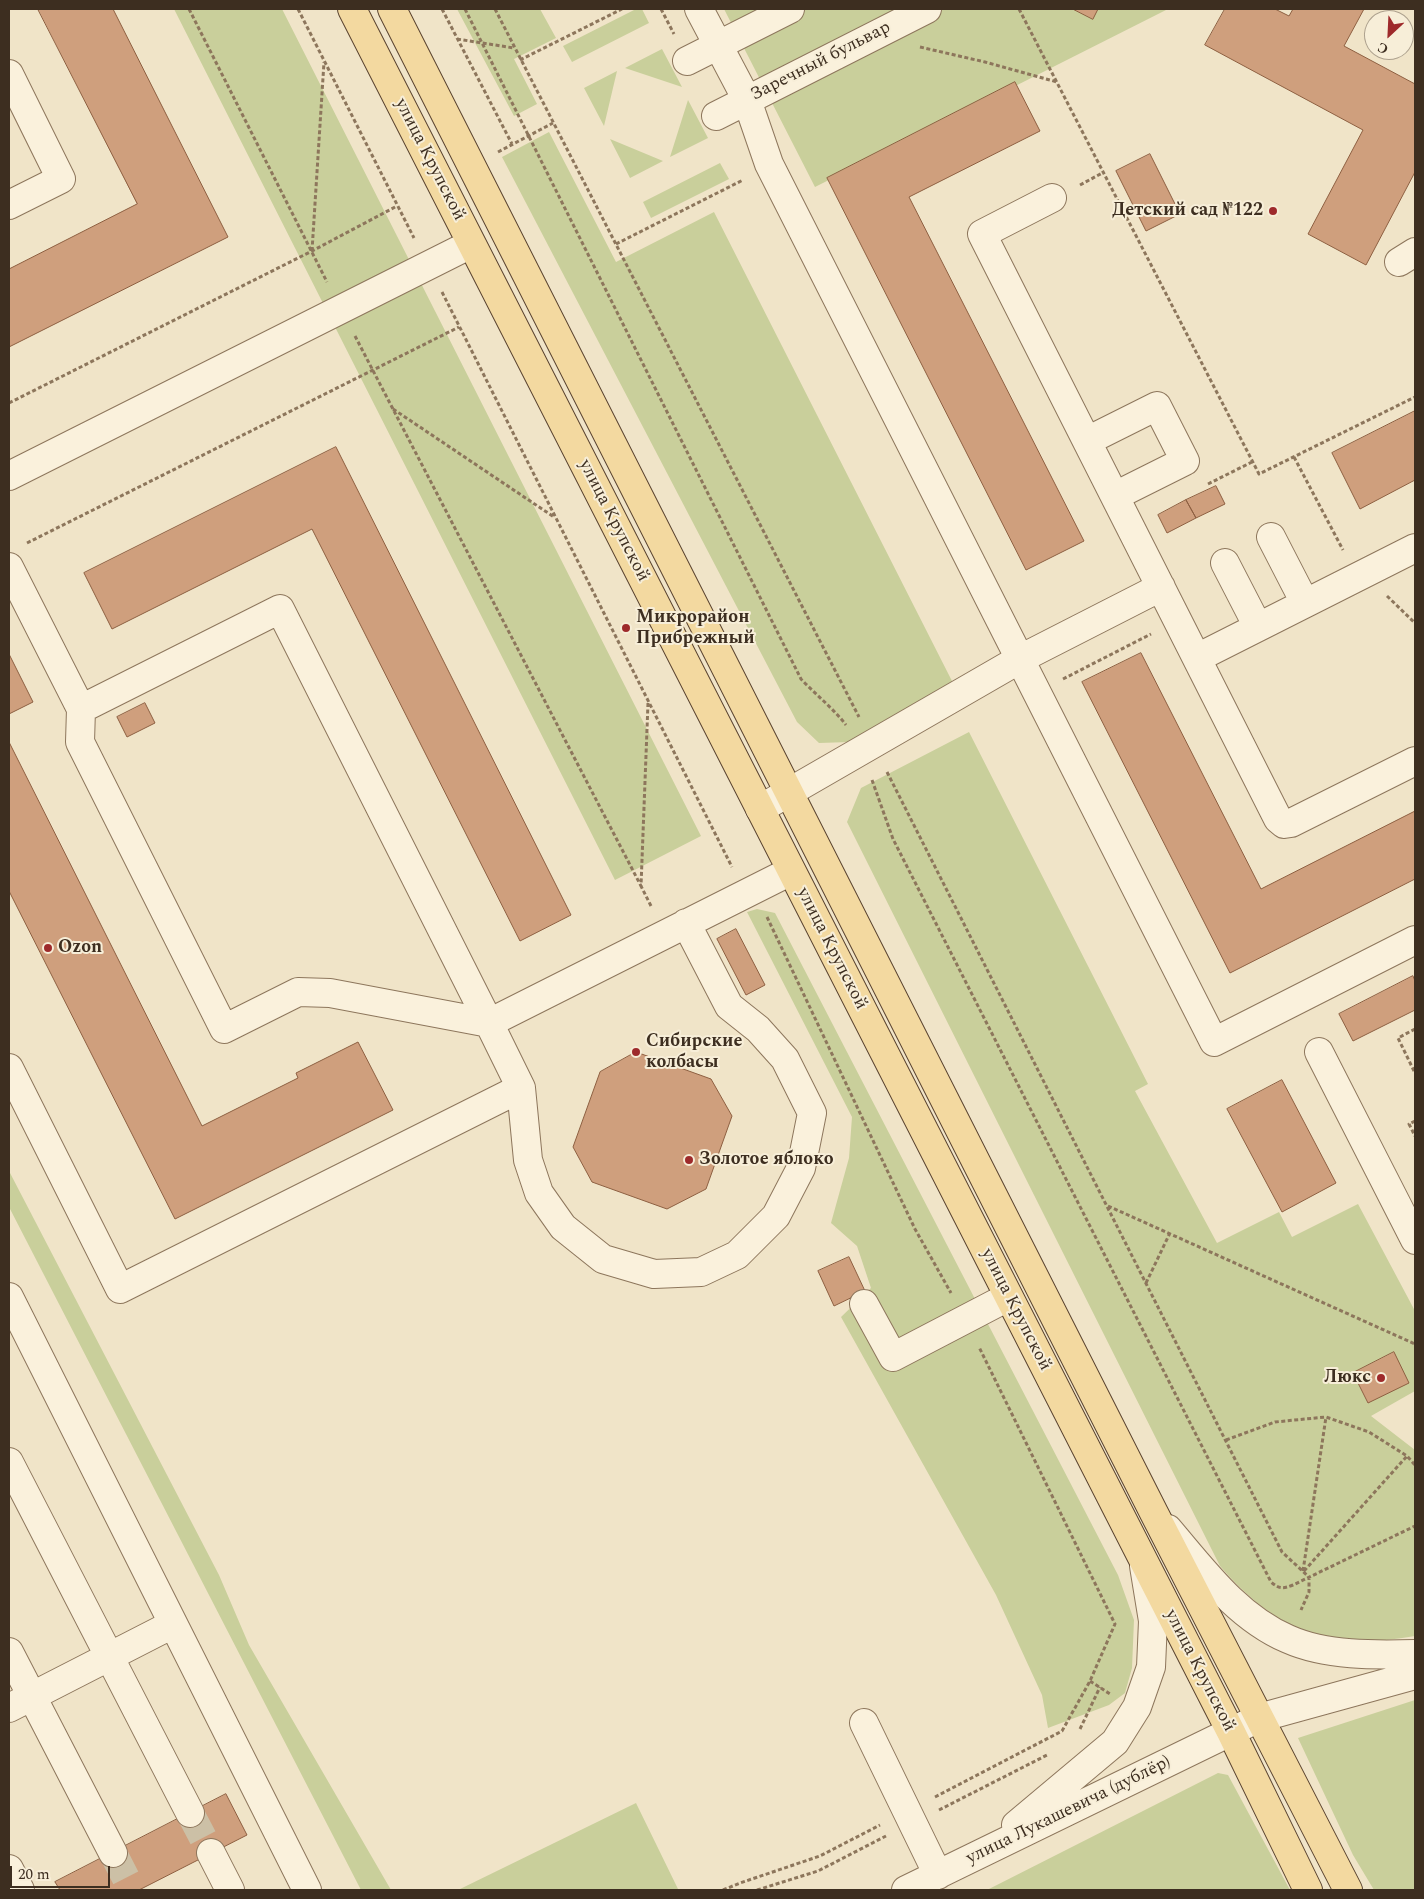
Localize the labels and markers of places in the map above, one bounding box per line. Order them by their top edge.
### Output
place label: Детский сад №122 [1112,200,1263,222]
marker: Детский сад №122 [1267,205,1279,217]
place label: Микрорайон Прибрежный [636,607,755,650]
marker: Микрорайон Прибрежный [620,622,632,634]
place label: Ozon [58,937,102,959]
marker: Ozon [42,942,54,954]
place label: Сибирские колбасы [646,1031,742,1074]
marker: Сибирские колбасы [630,1046,642,1058]
place label: Золотое яблоко [699,1149,834,1171]
marker: Золотое яблоко [683,1154,695,1166]
place label: Люкс [1324,1367,1371,1389]
marker: Люкс [1375,1372,1387,1384]

